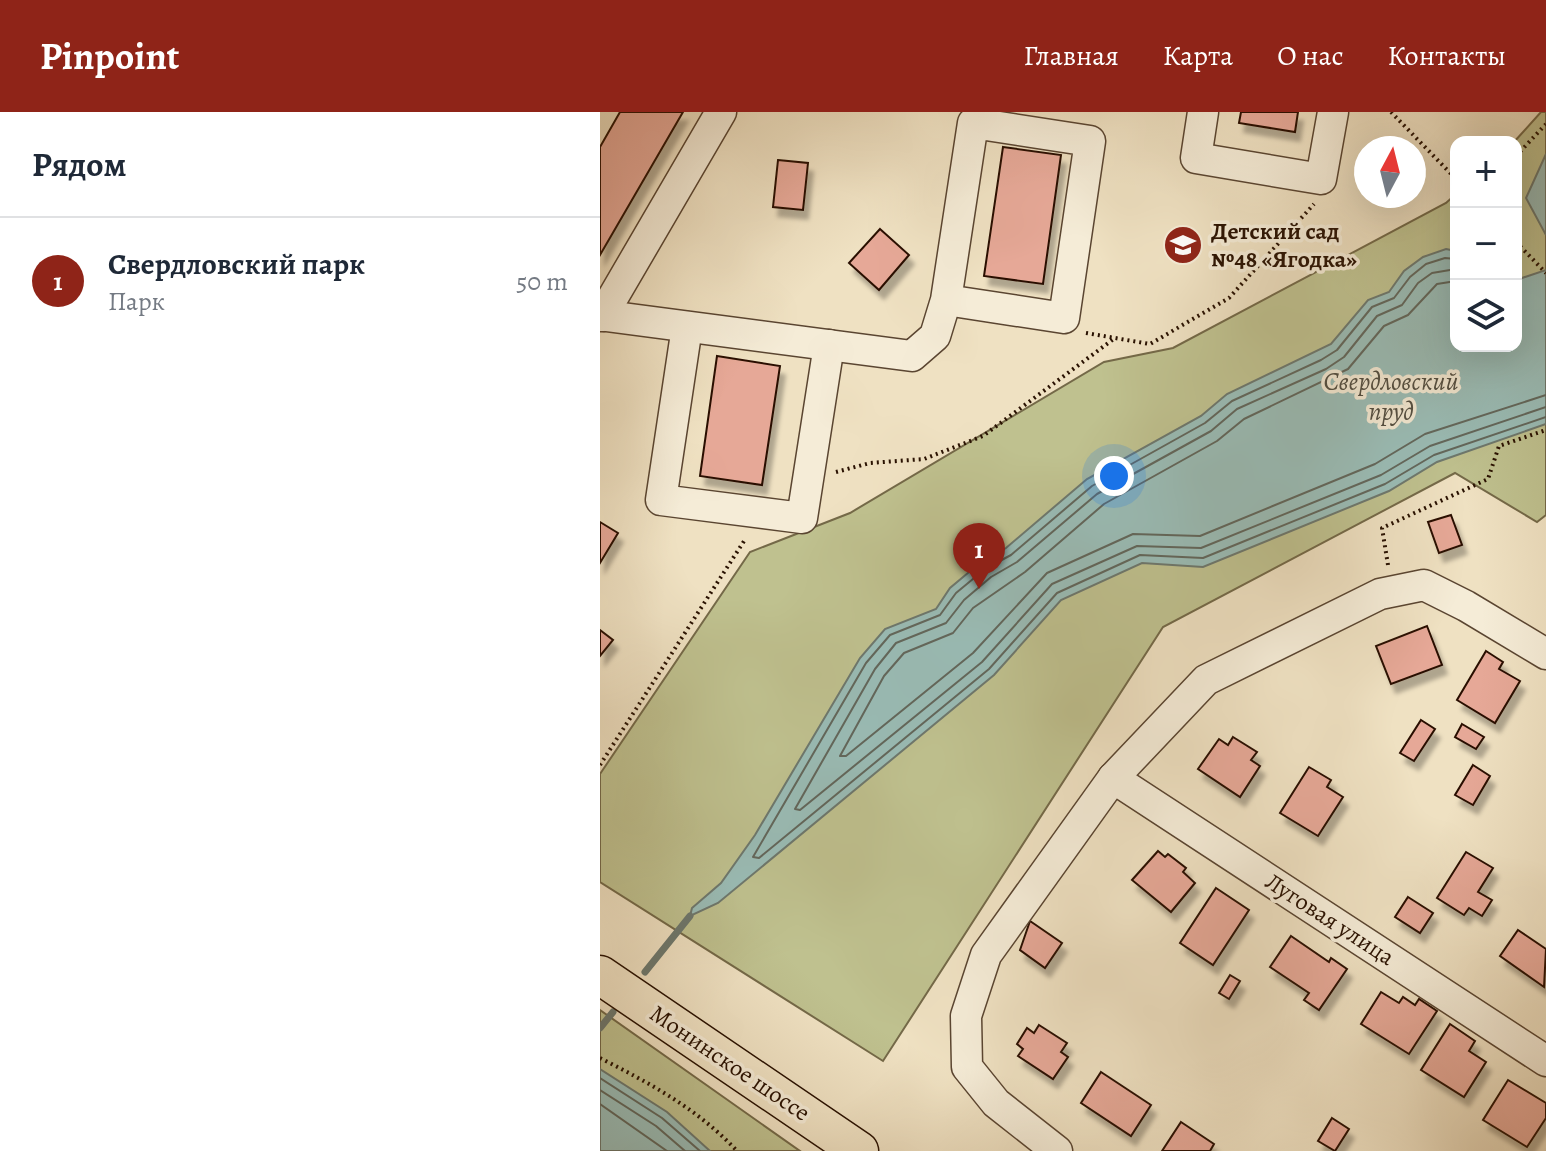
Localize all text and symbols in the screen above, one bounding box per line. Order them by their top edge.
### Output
text: Pinpoint [40,30,179,82]
text: Главная [1023,37,1119,75]
text: Карта [1163,37,1233,75]
text: О нас [1277,37,1344,75]
text: Контакты [1388,37,1506,75]
north arrow [1354,136,1426,208]
map controls [1450,136,1522,352]
button: + [1450,136,1522,208]
text: Рядом [32,141,126,188]
button: − [1450,208,1522,280]
place label: Детский сад №48 «Ягодка» [1211,215,1357,275]
school or university icon: Детский сад №48 «Ягодка» [1162,224,1204,266]
text: Свердловский парк [108,244,365,284]
text: 1 [53,264,63,299]
text: 50 m [516,264,568,299]
button: layers [1450,280,1522,352]
text: Парк [108,284,165,319]
water label: Свердловский пруд [1324,364,1458,429]
your location [1094,456,1134,496]
pin: 1 [953,523,1005,589]
street label: Луговая улица [1259,865,1401,973]
street label: Монинское шоссе [644,997,816,1129]

